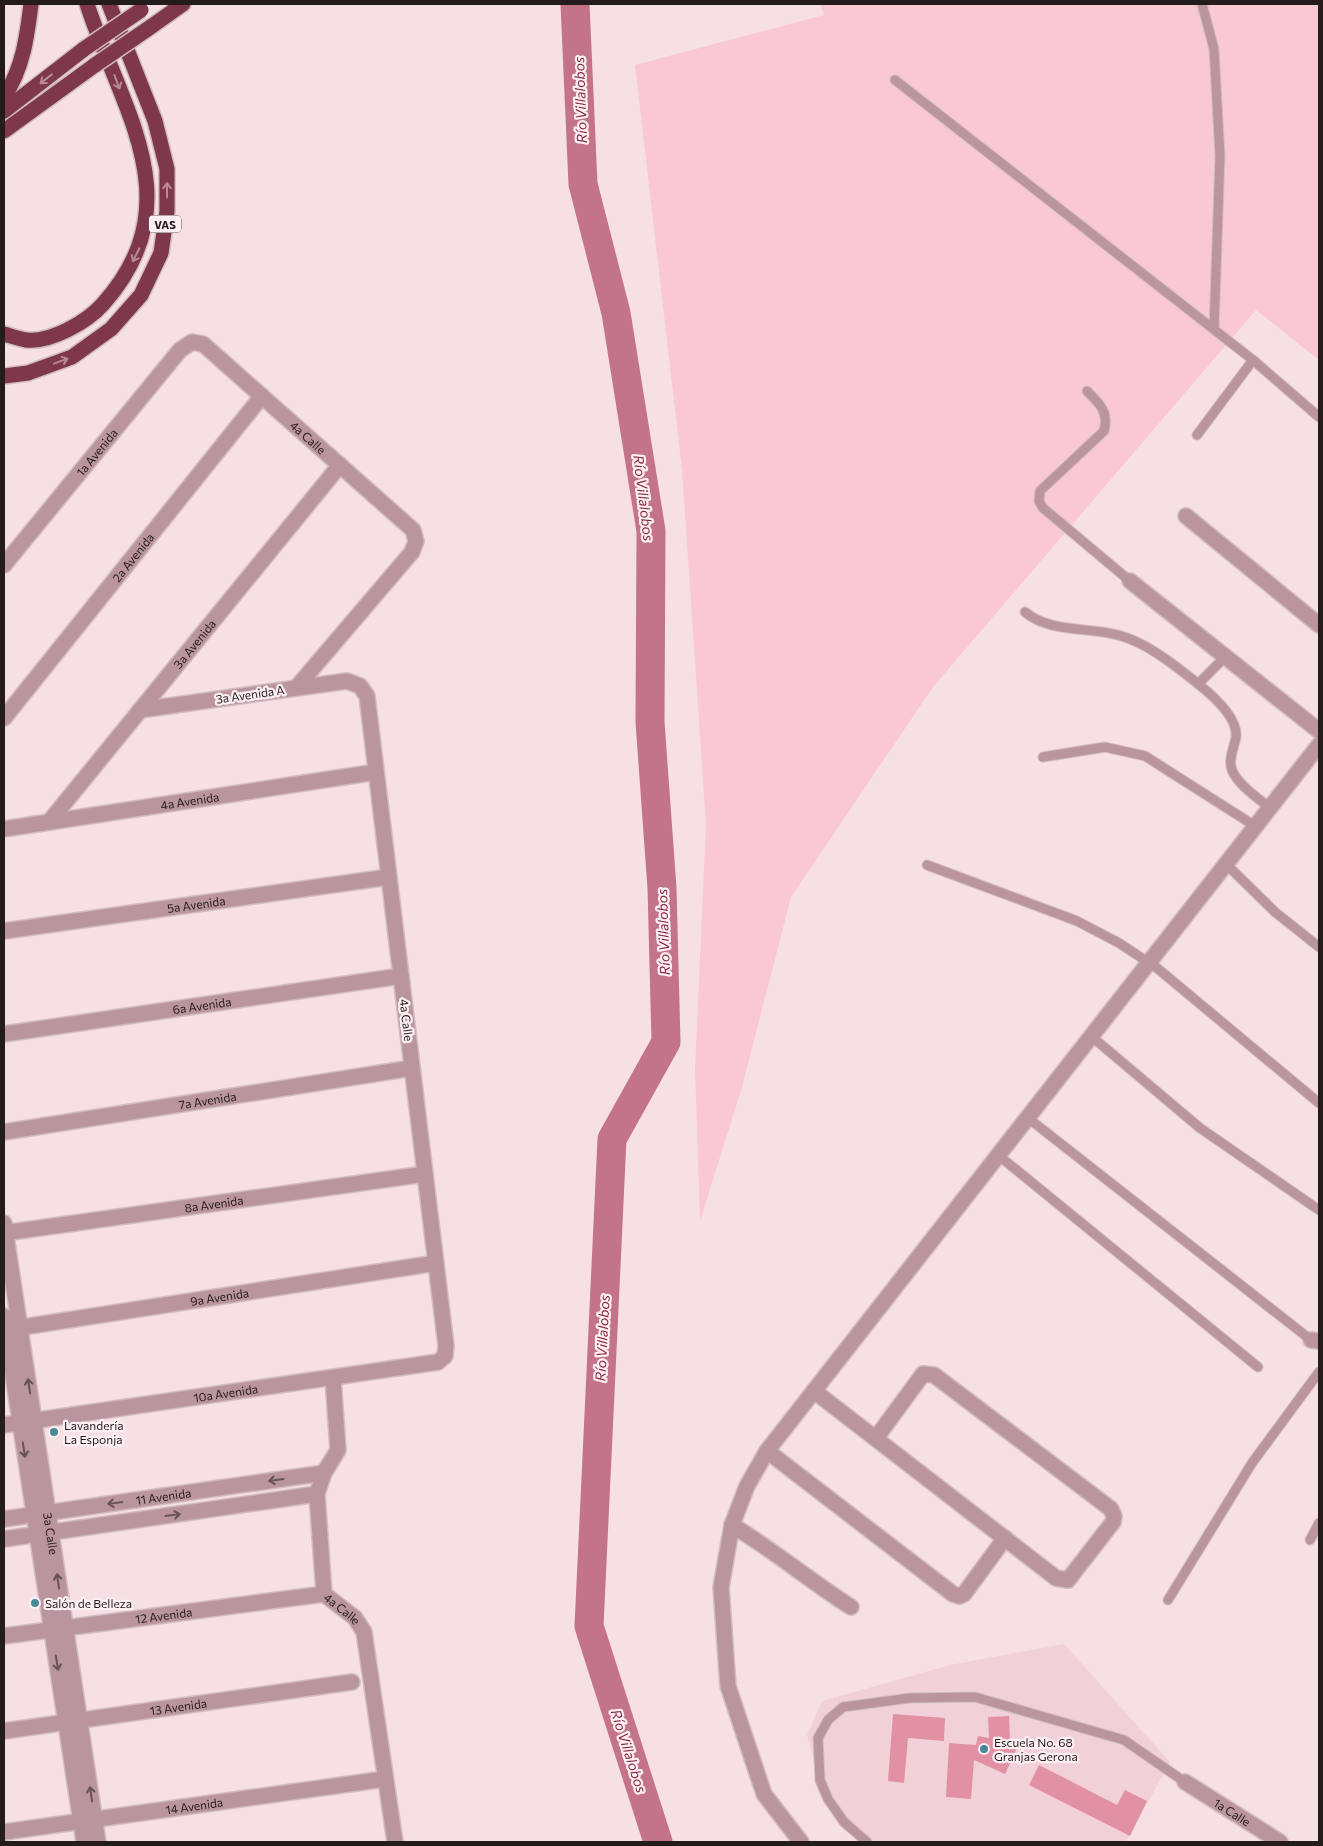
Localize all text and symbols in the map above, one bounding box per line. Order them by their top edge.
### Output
water label: Río Villalobos [570,56,590,144]
one-way arrow [39,74,53,84]
one-way arrow [113,74,122,89]
one-way arrow [162,182,172,198]
road number: VAS [149,215,181,232]
one-way arrow [131,248,141,263]
one-way arrow [52,356,68,365]
street label: 4a Calle [288,418,329,457]
street label: 1a Avenida [73,426,120,479]
water label: Río Villalobos [630,454,658,542]
street label: 2a Avenida [109,530,157,584]
street label: 3a Avenida [170,617,218,671]
street label: 3a Avenida A [215,682,285,706]
street label: 4a Avenida [160,789,220,812]
water label: Río Villalobos [653,888,673,976]
street label: 5a Avenida [166,893,226,915]
street label: 6a Avenida [172,994,232,1016]
street label: 4a Calle [397,998,417,1042]
street label: 7a Avenida [178,1089,237,1111]
street label: 8a Avenida [184,1193,244,1215]
street label: 9a Avenida [189,1285,250,1308]
water label: Río Villalobos [591,1294,613,1382]
one-way arrow [23,1379,33,1395]
street label: 10a Avenida [193,1381,259,1404]
place label: Lavandería La Esponja [64,1418,124,1446]
marker: Lavandería La Esponja [48,1426,60,1438]
one-way arrow [20,1442,30,1458]
one-way arrow [268,1475,284,1485]
street label: 11 Avenida [135,1485,192,1507]
one-way arrow [107,1498,123,1508]
one-way arrow [165,1509,181,1519]
street label: 3a Calle [41,1511,61,1555]
one-way arrow [53,1574,63,1590]
street label: 4a Calle [321,1590,364,1627]
place label: Salón de Belleza [45,1596,132,1610]
marker: Salón de Belleza [29,1597,41,1609]
street label: 12 Avenida [134,1604,193,1626]
one-way arrow [52,1655,62,1671]
street label: 13 Avenida [149,1696,208,1717]
water label: Río Villalobos [608,1707,650,1795]
place label: Escuela No. 68 Granjas Gerona [994,1735,1078,1763]
marker: Escuela No. 68 Granjas Gerona [978,1743,990,1755]
one-way arrow [85,1786,95,1802]
street label: 14 Avenida [164,1795,224,1816]
street label: 1a Calle [1211,1795,1253,1829]

